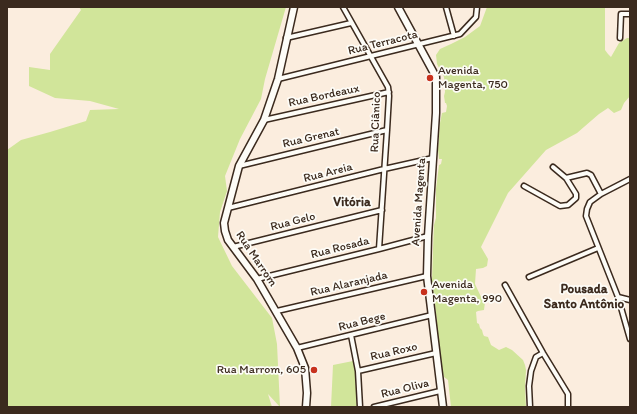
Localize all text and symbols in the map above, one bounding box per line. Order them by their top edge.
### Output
street label: Rua Terracota [347,27,419,59]
place label: Avenida Magenta, 750 [438,64,508,92]
marker: Avenida Magenta, 750 [425,73,435,83]
street label: Rua Bordeaux [287,81,361,111]
street label: Rua Ciânico [368,91,384,153]
street label: Rua Grenat [281,124,341,152]
street label: Avenida Magenta [409,157,429,247]
street label: Rua Areia [302,160,354,186]
district label: Vitória [333,195,371,211]
street label: Rua Gelo [269,209,317,235]
street label: Rua Marrom [232,229,280,289]
street label: Rua Rosada [309,234,371,262]
street label: Rua Alaranjada [309,268,389,300]
place label: Avenida Magenta, 990 [432,278,502,306]
district label: Pousada Santo Antônio [544,282,624,313]
marker: Avenida Magenta, 990 [419,287,429,297]
street label: Rua Bege [337,309,387,335]
street label: Rua Roxo [369,340,419,364]
place label: Rua Marrom, 605 [217,363,306,377]
marker: Rua Marrom, 605 [309,365,319,375]
street label: Rua Oliva [379,376,431,402]

